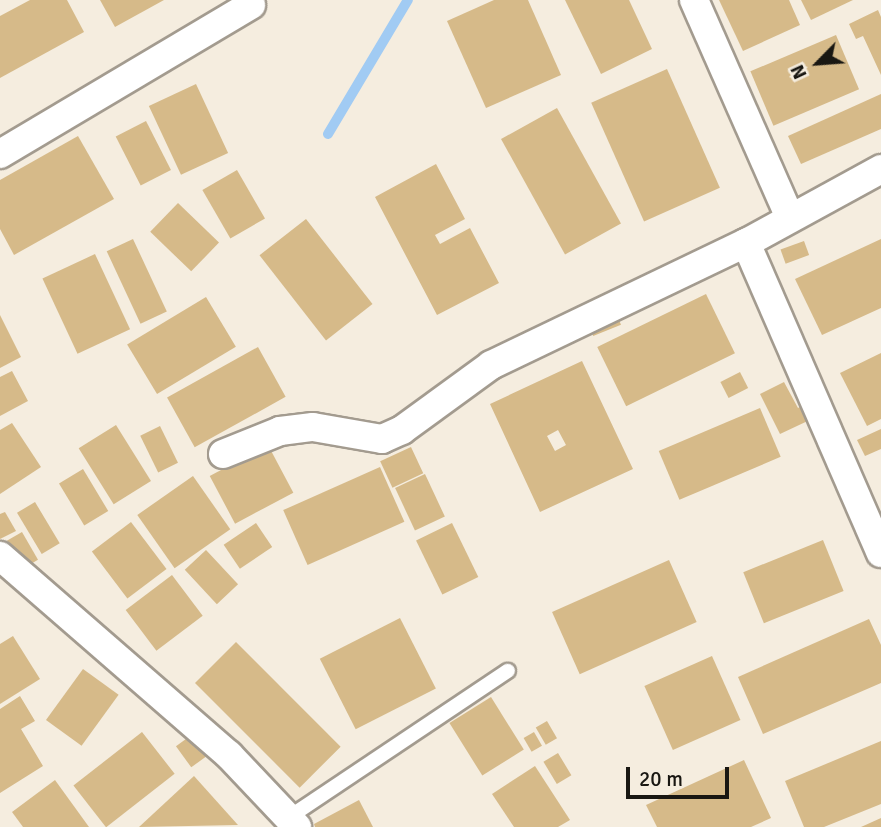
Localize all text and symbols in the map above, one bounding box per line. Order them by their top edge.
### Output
north arrow [783,28,853,98]
text: N [785,61,813,83]
scale bar [629,754,732,798]
text: 20 m [639,766,683,792]

